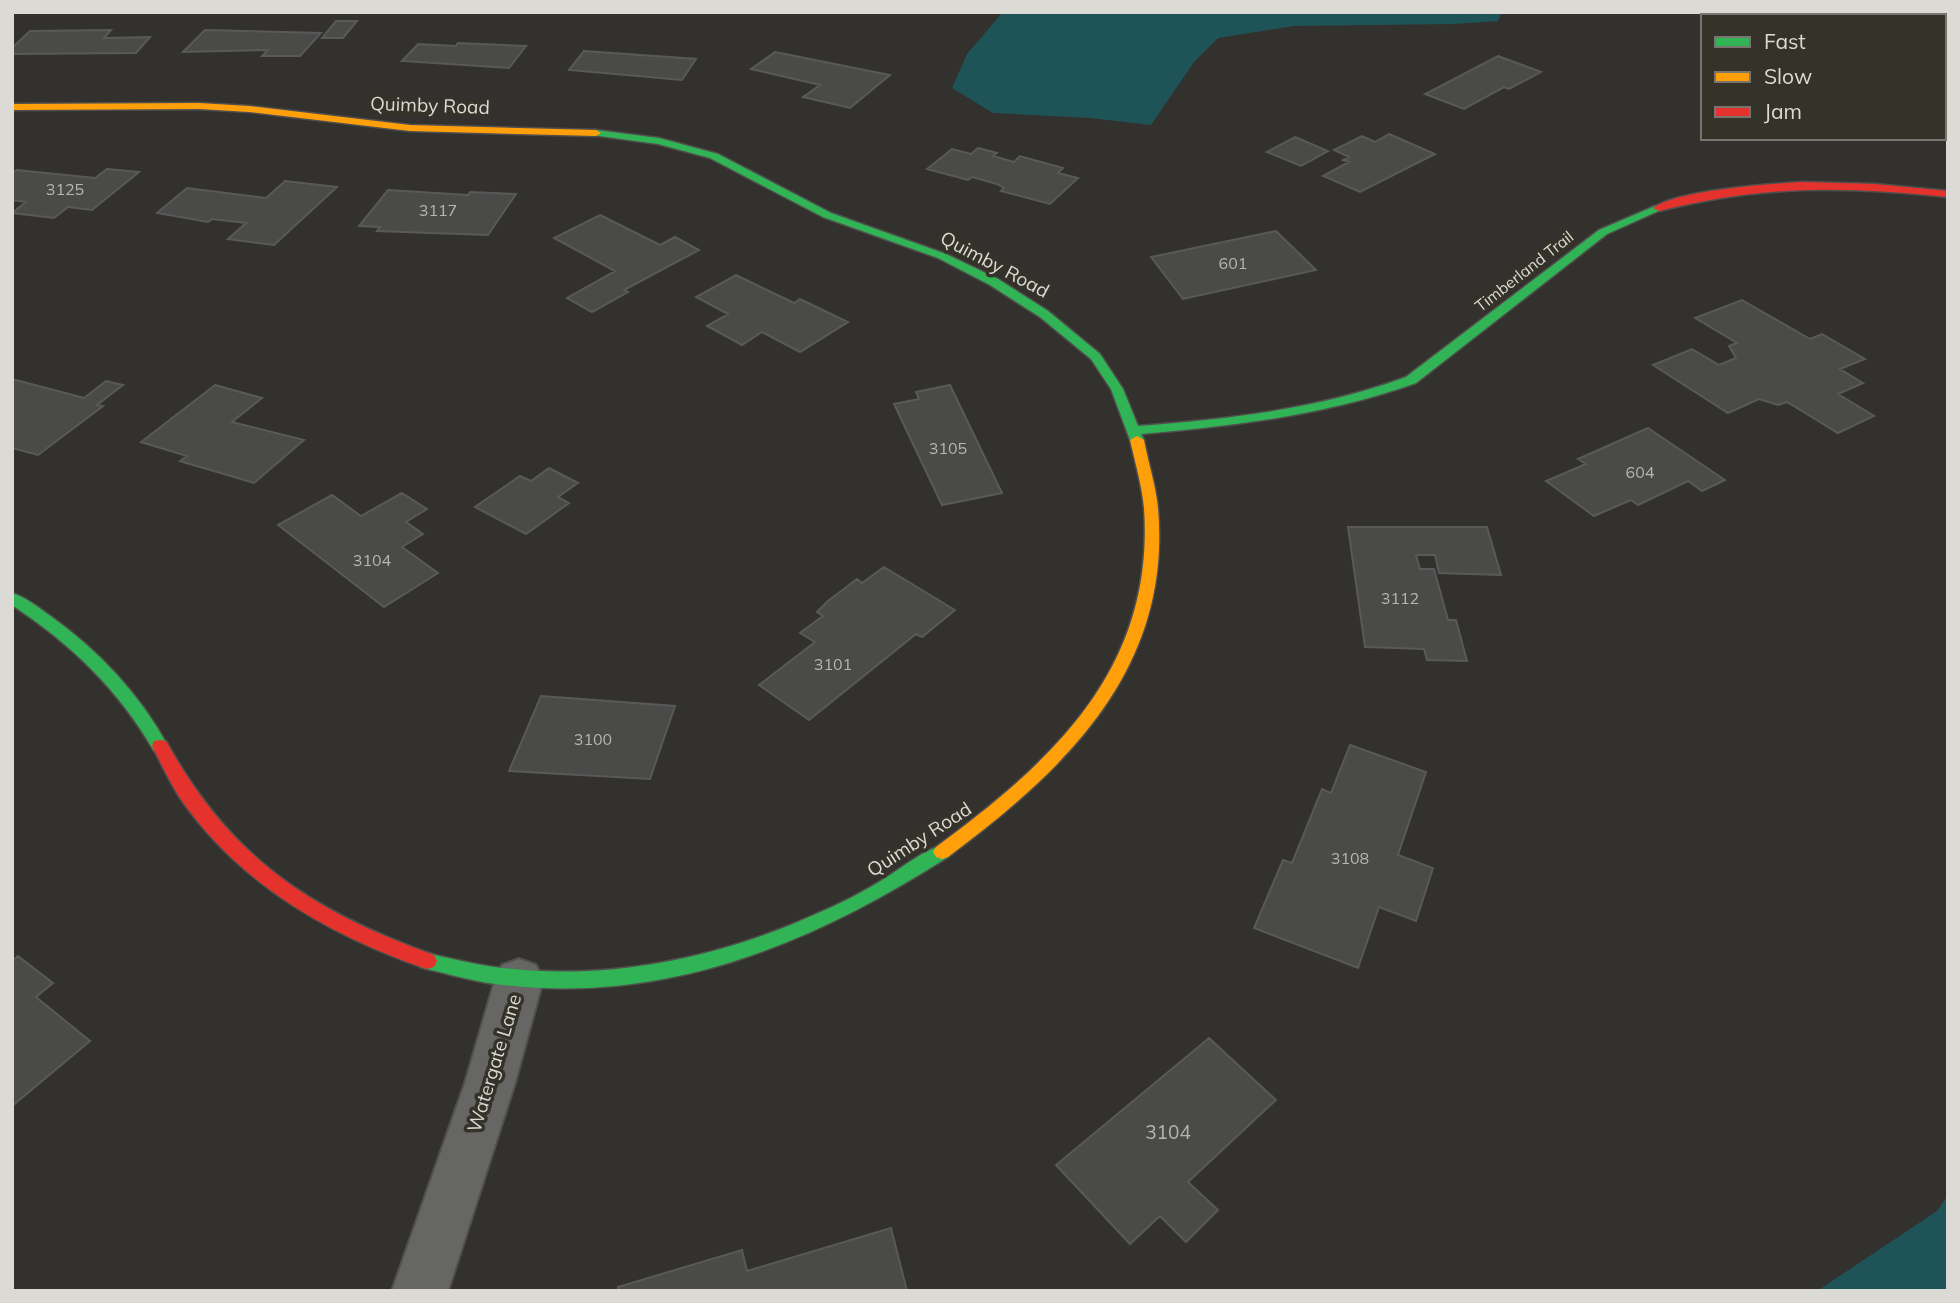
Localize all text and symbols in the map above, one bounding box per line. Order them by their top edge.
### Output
legend [1701,14,1946,140]
text: Fast [1764,28,1806,54]
text: Slow [1764,63,1812,89]
street label: Quimby Road [370,91,490,119]
text: Jam [1764,98,1802,124]
house number: 3125 [46,179,84,199]
house number: 3117 [419,200,457,220]
street label: Quimby Road [937,225,1053,303]
street label: Timberland Trail [1471,226,1577,316]
house number: 601 [1219,253,1247,273]
house number: 3105 [929,438,967,458]
house number: 604 [1626,462,1655,482]
house number: 3104 [353,550,392,570]
house number: 3112 [1381,588,1419,608]
house number: 3101 [814,654,852,674]
house number: 3100 [574,729,612,749]
street label: Quimby Road [862,796,976,882]
house number: 3108 [1331,848,1369,868]
street label: Watergate Lane [462,991,526,1135]
house number: 3104 [1145,1120,1191,1144]

